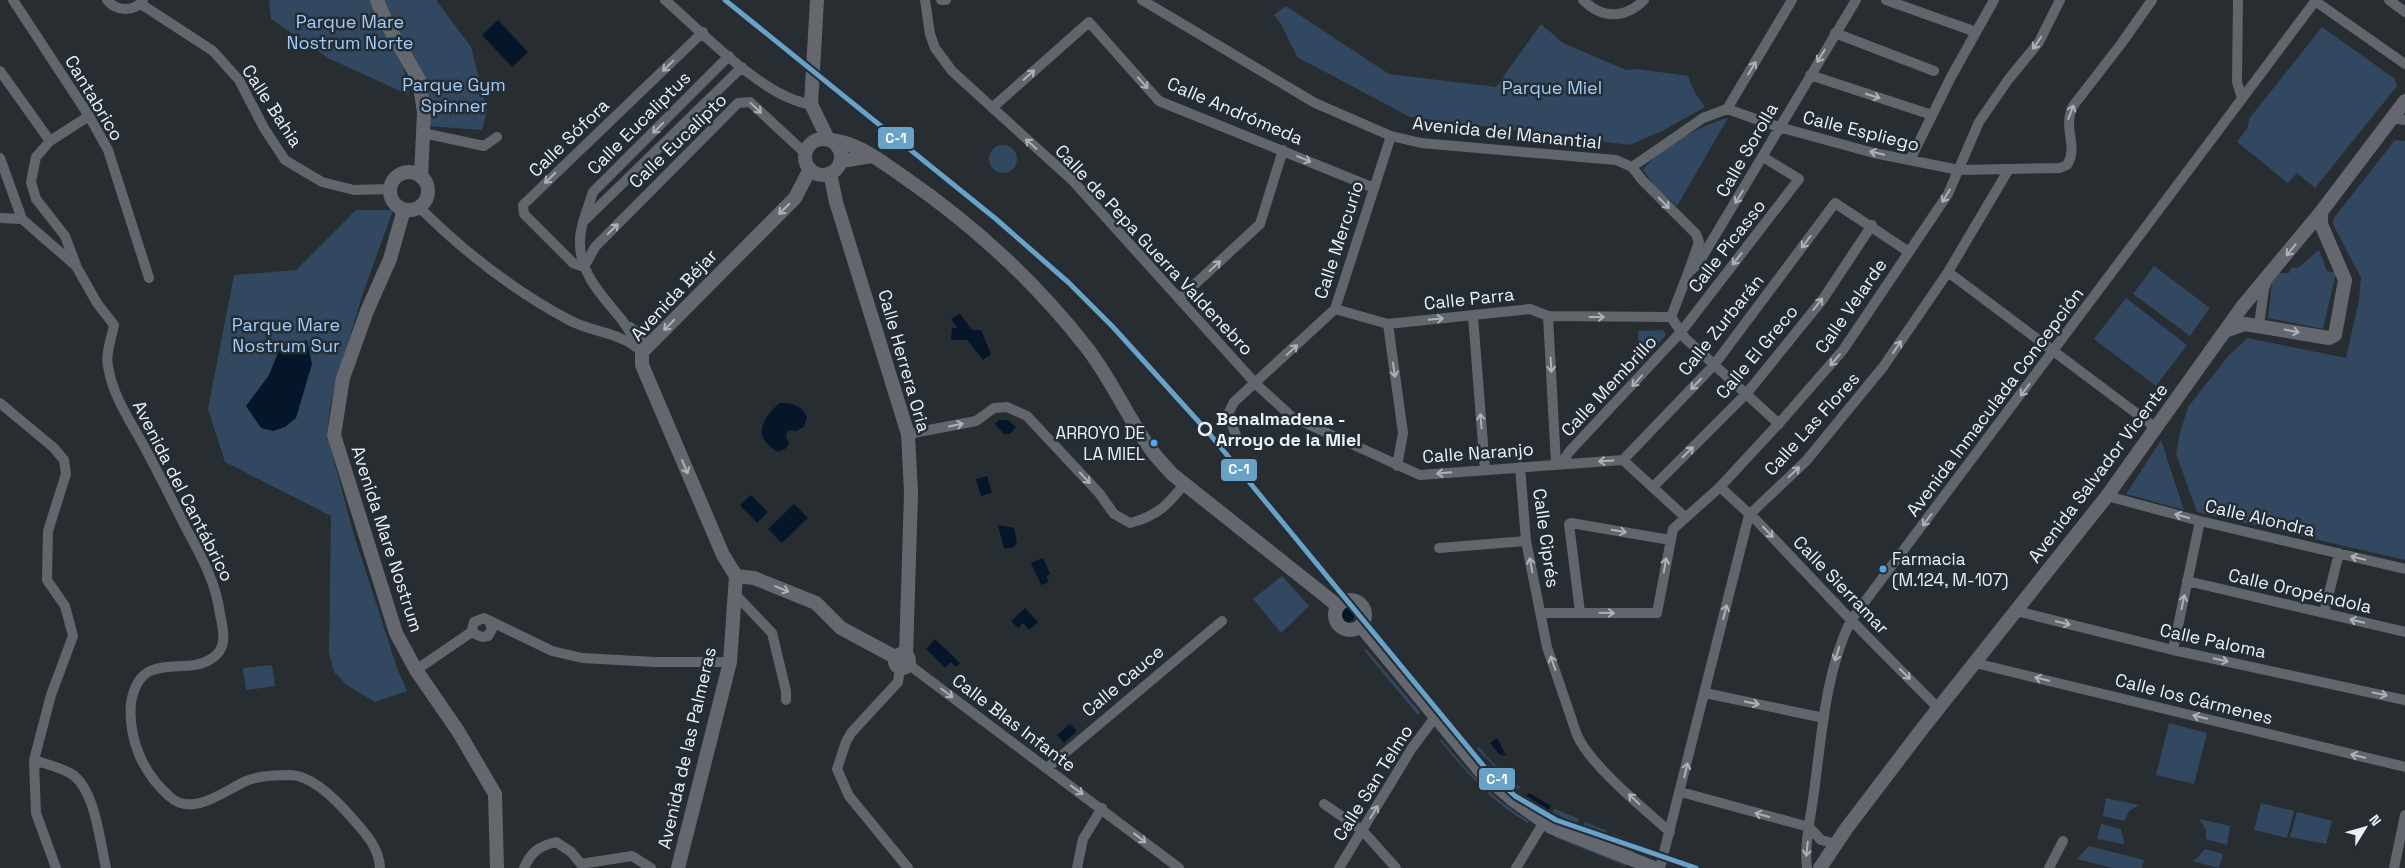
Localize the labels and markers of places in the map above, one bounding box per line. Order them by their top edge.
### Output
place label: Benalmadena - Arroyo de la Miel [1216,407,1361,451]
place label: ARROYO DE LA MIEL [1055,422,1145,465]
marker: Benalmadena - Arroyo de la Miel [1198,422,1212,436]
marker: ARROYO DE LA MIEL [1149,438,1159,448]
place label: Farmacia (M.124, M-107) [1892,548,2008,591]
marker: Farmacia (M.124, M-107) [1878,564,1888,574]

